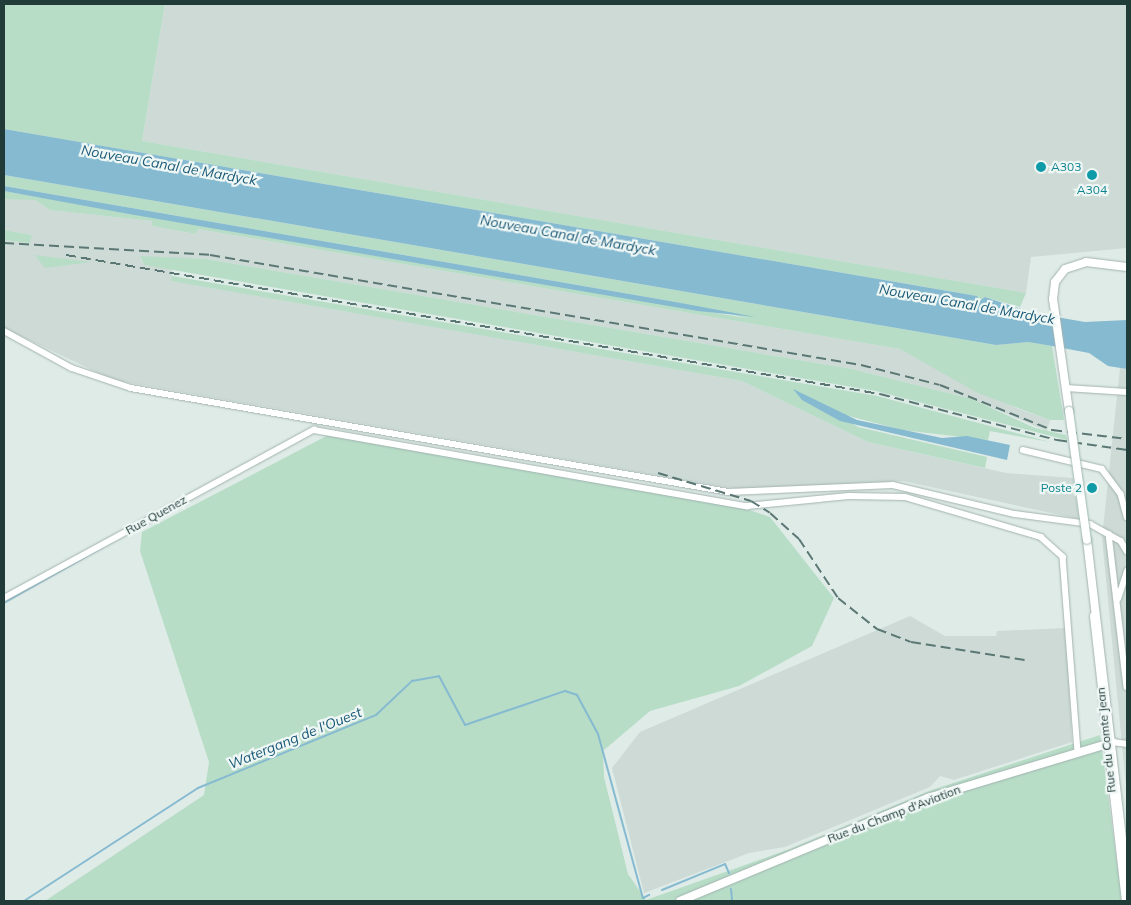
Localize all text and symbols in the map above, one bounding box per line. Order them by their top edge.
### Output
water label: Nouveau Canal de Mardyck [80,141,258,189]
place label: A303 [1051,160,1081,174]
marker: A303 [1035,161,1047,173]
marker: A304 [1086,169,1098,181]
place label: A304 [1077,183,1107,197]
water label: Nouveau Canal de Mardyck [479,211,657,259]
water label: Nouveau Canal de Mardyck [878,280,1056,328]
place label: Poste 2 [1041,481,1082,495]
marker: Poste 2 [1086,482,1098,494]
street label: Rue Quenez [123,492,189,538]
street label: Rue du Comte Jean [1093,687,1119,793]
water label: Watergang de l'Ouest [226,704,364,772]
street label: Rue du Champ d'Aviation [826,782,962,846]

